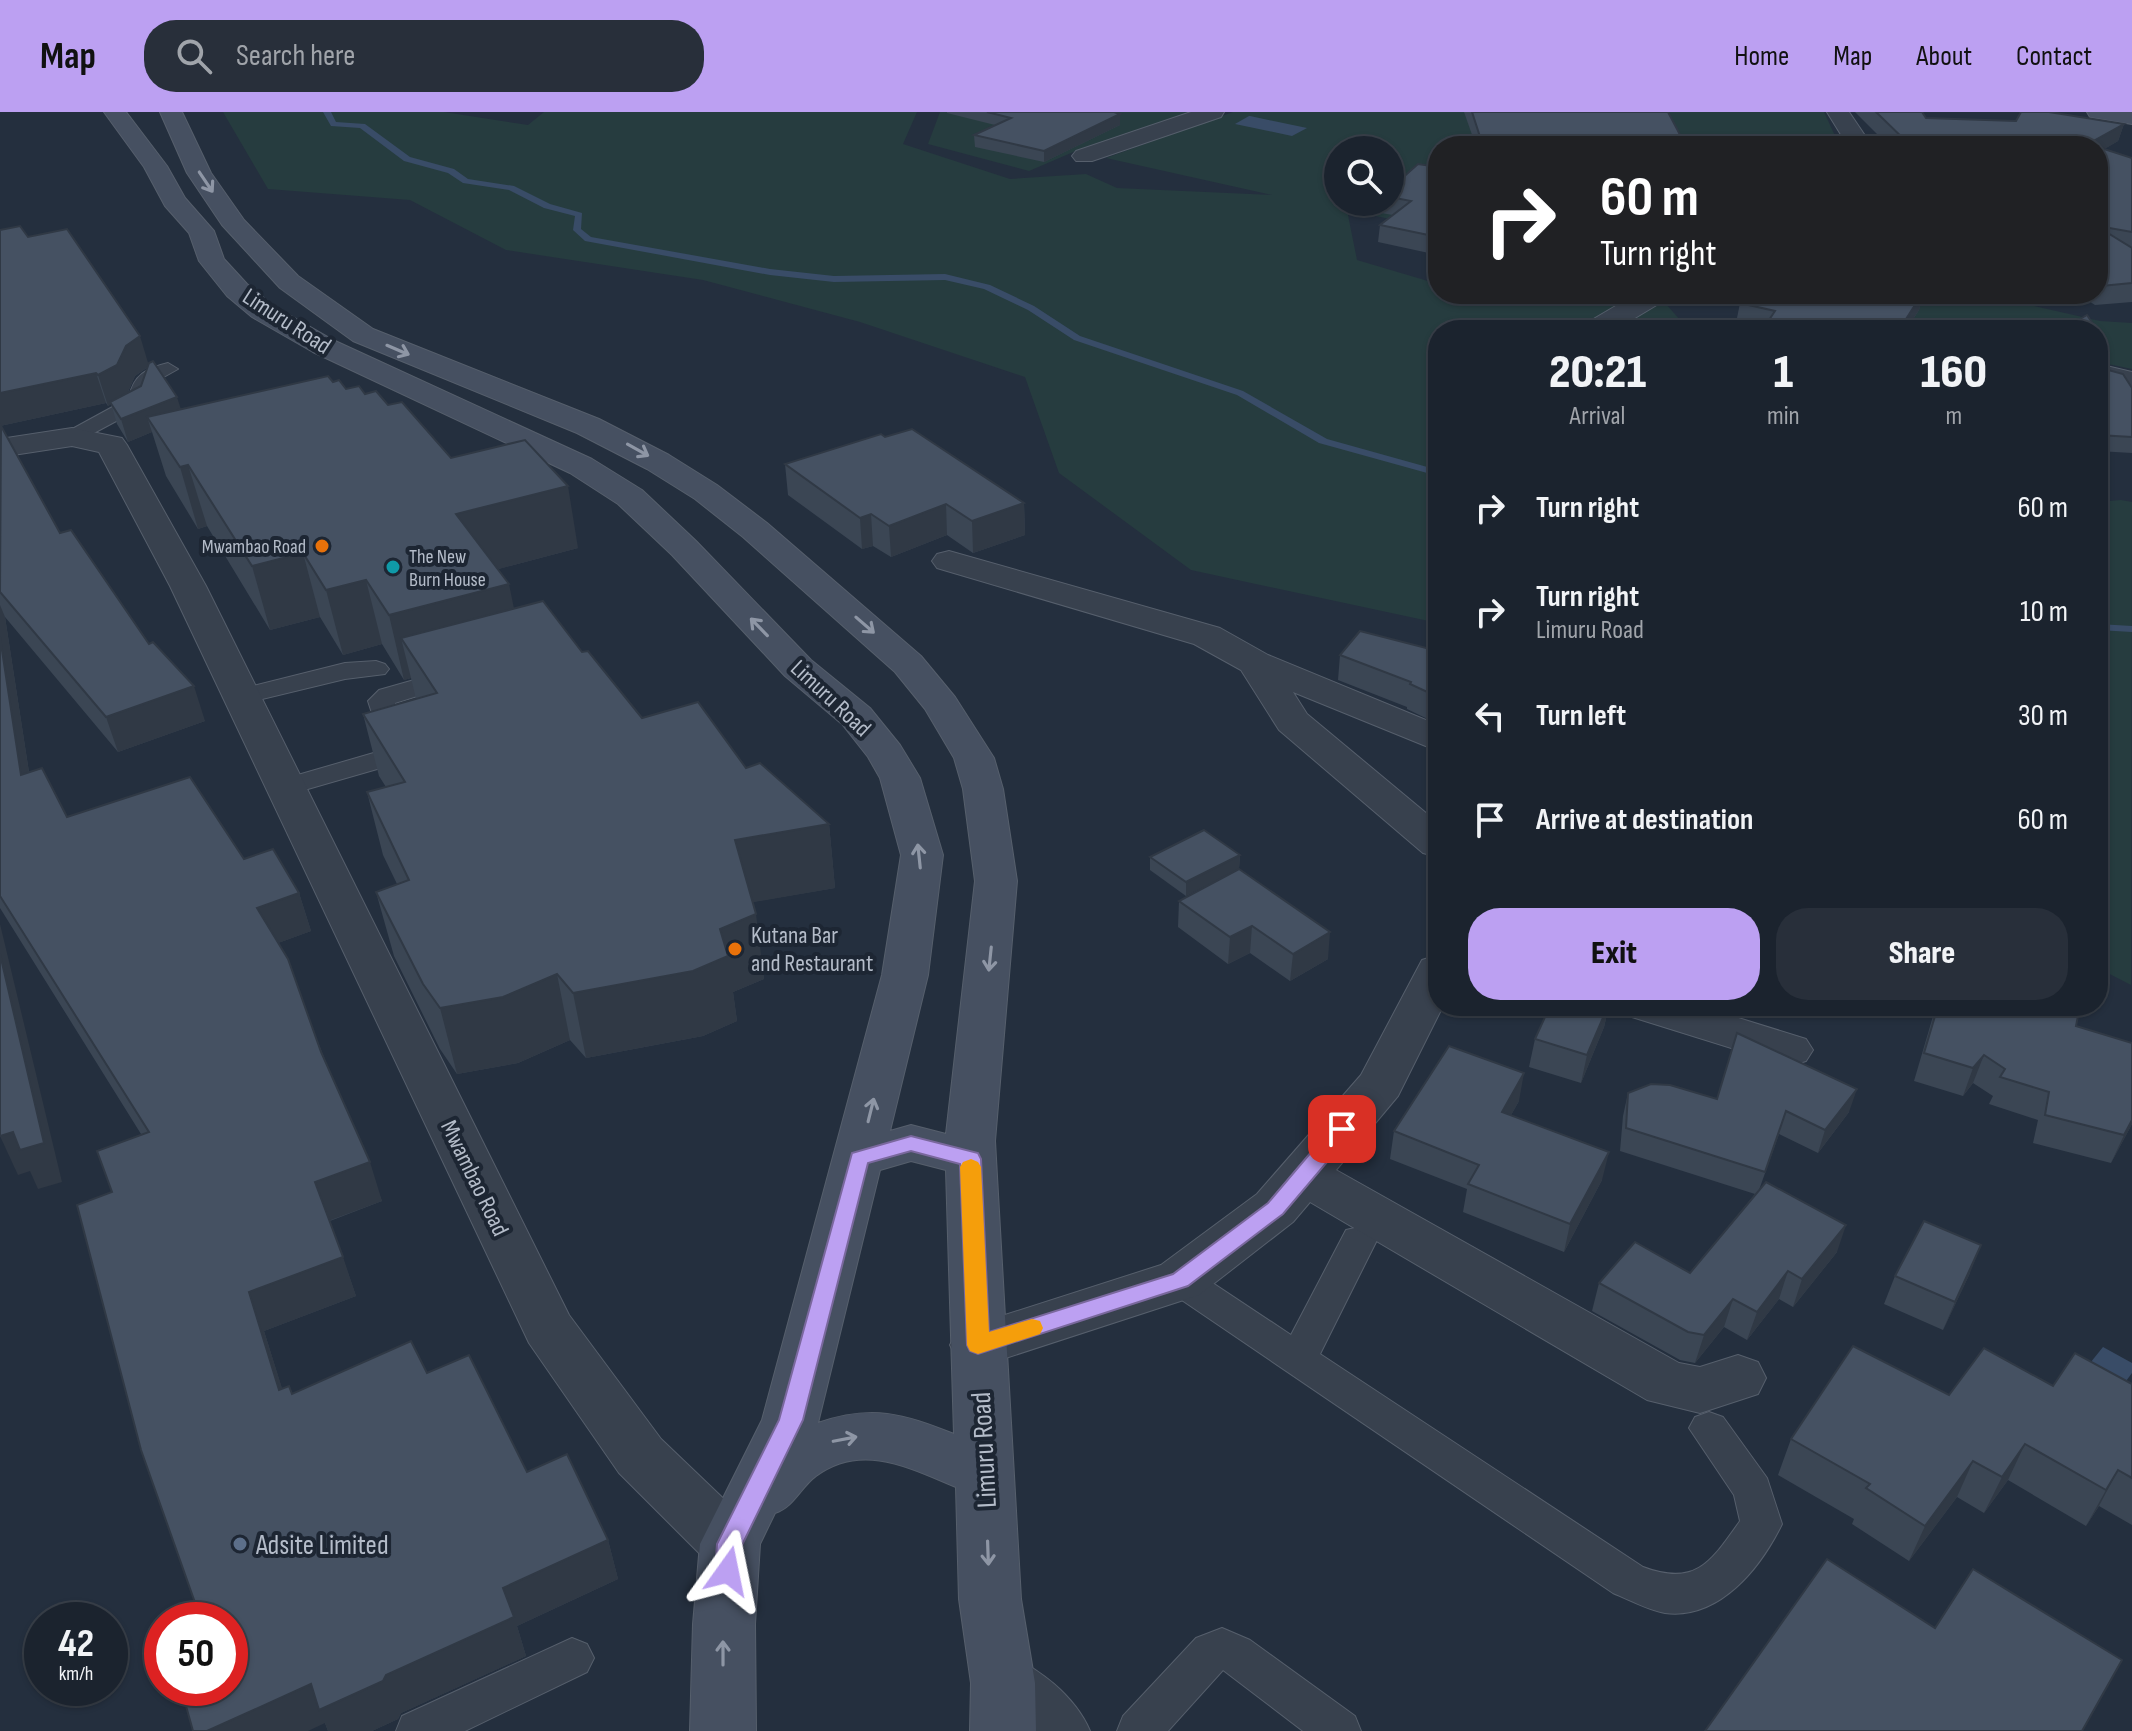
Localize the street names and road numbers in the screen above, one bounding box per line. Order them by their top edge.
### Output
street label: Limuru Road [237,282,336,361]
street label: Limuru Road [784,654,877,743]
street label: Mwambao Road [434,1116,515,1241]
street label: Limuru Road [965,1391,1004,1509]

